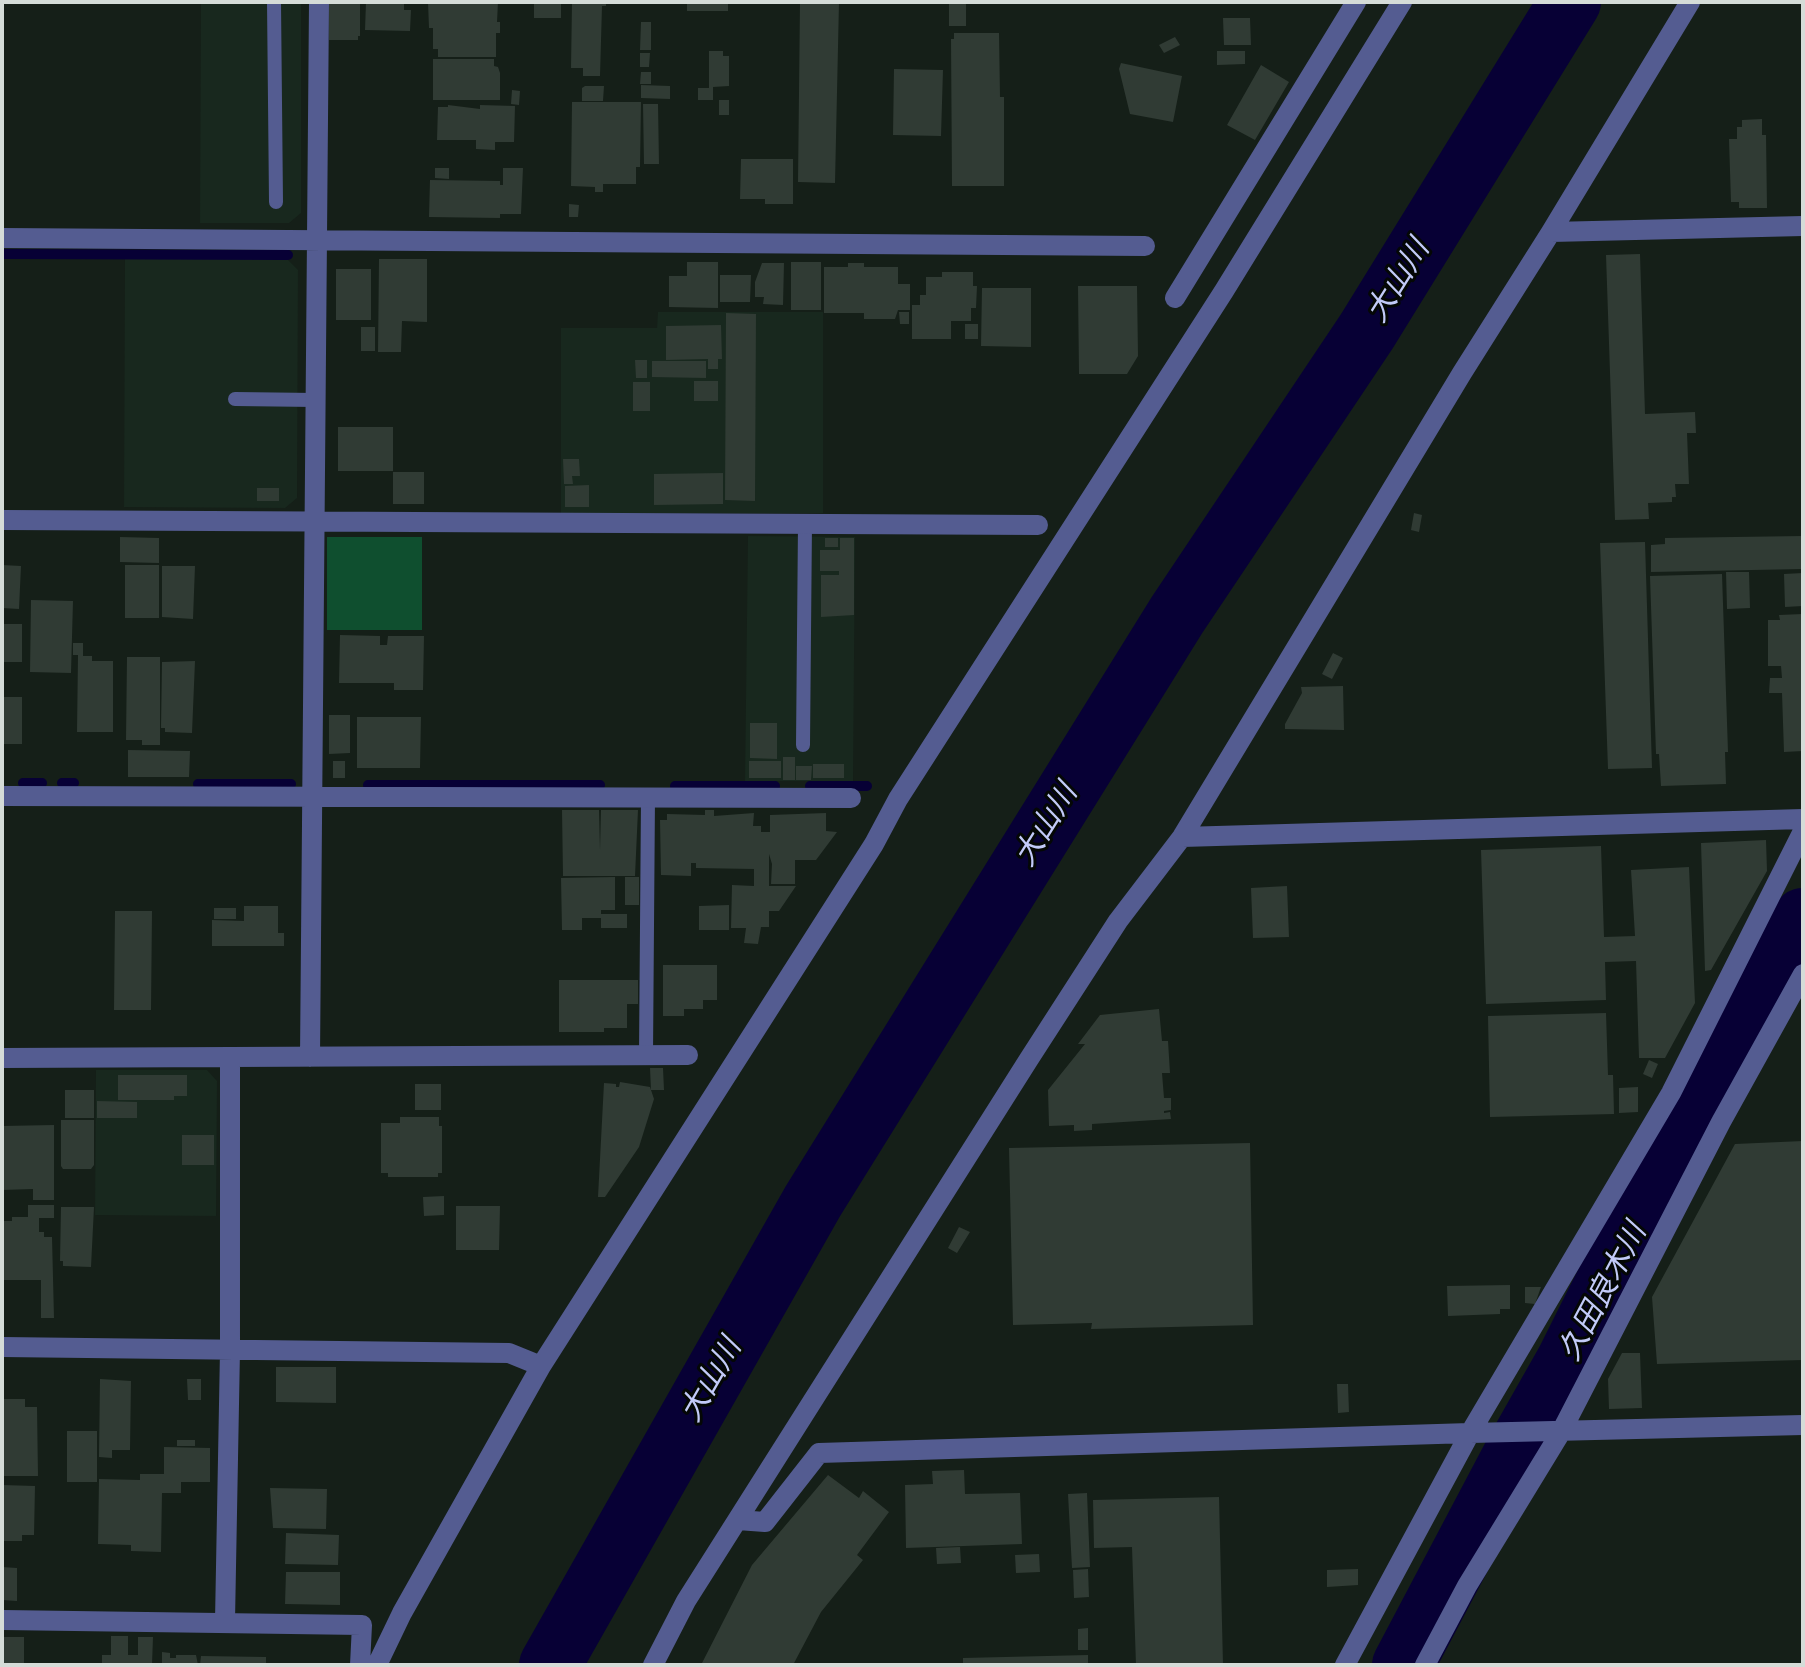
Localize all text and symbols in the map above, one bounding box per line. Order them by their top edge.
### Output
water label: 大山川 [1359,233,1437,329]
water label: 大山川 [1007,777,1085,873]
water label: 久田良木川 [1552,1217,1654,1367]
water label: 大山川 [673,1332,749,1428]

